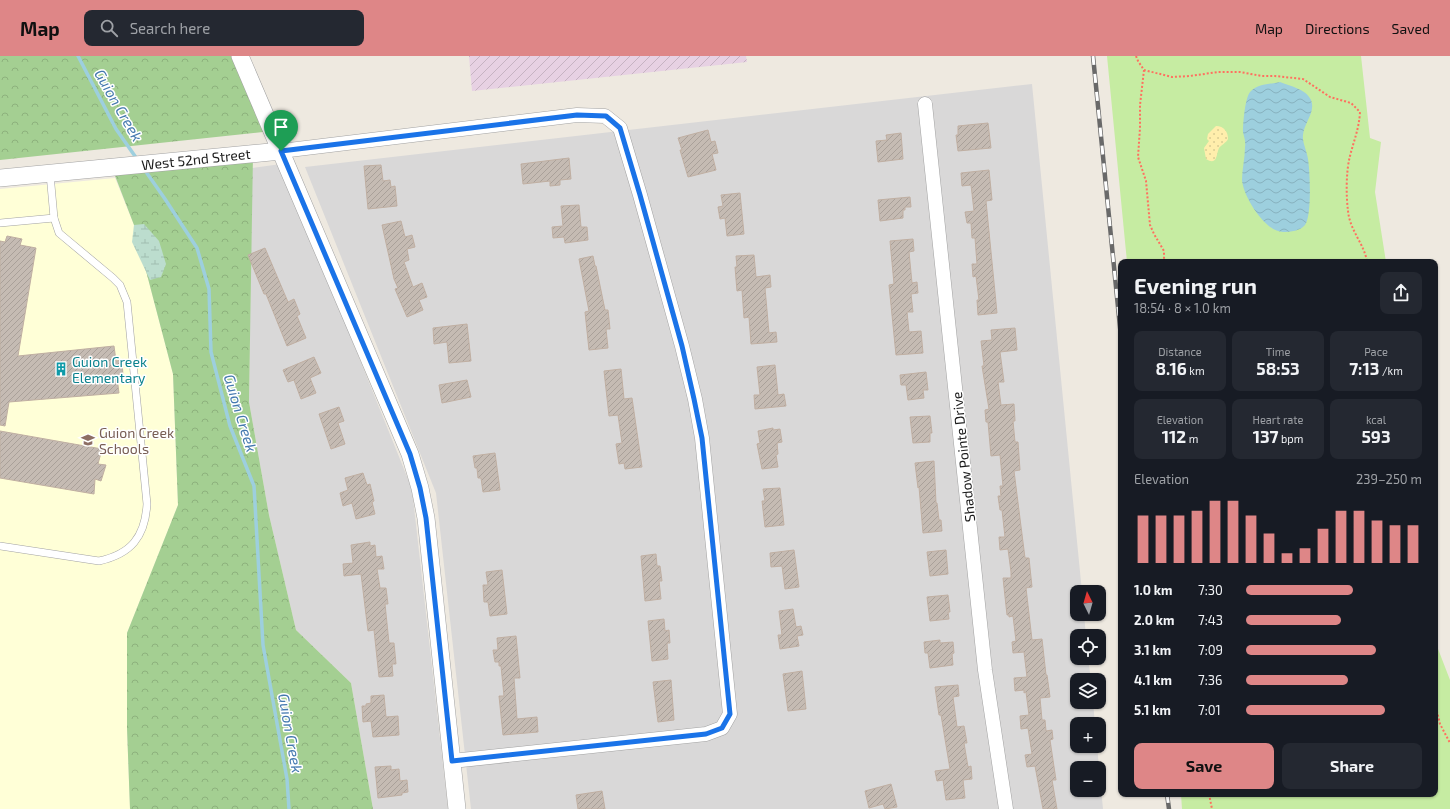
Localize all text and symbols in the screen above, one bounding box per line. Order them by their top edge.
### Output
search box [84,10,364,46]
text: Map [20,17,60,40]
icon: search [98,17,120,39]
text: Search here [130,19,210,37]
text: Map [1255,20,1283,37]
text: Directions [1305,20,1370,37]
text: Saved [1392,20,1430,37]
water label: Guion Creek [91,66,147,144]
pin [264,110,298,151]
icon: arrive [270,116,292,138]
street label: West 52nd Street [141,145,251,173]
text: Evening run [1134,272,1257,298]
button: share [1380,272,1422,314]
text: 18:54 · 8 × 1.0 km [1134,300,1231,316]
text: Distance [1158,345,1202,358]
text: Time [1266,345,1290,358]
text: Pace [1364,345,1388,358]
place label: Guion Creek Elementary [72,353,147,386]
text: 8.16 [1155,358,1187,378]
text: 58:53 [1256,358,1300,378]
text: 7:13 [1349,358,1379,378]
building icon: Guion Creek Elementary [53,361,69,377]
text: km [1187,364,1205,377]
text: /km [1379,364,1403,377]
water label: Guion Creek [221,372,261,454]
street label: Shadow Pointe Drive [948,391,978,523]
text: Elevation [1157,413,1203,426]
text: Heart rate [1253,413,1303,426]
text: kcal [1366,413,1386,426]
place label: Guion Creek Schools [99,424,174,457]
text: 112 [1162,426,1186,446]
text: 137 [1253,426,1279,446]
text: 593 [1361,426,1391,446]
school or university icon: Guion Creek Schools [80,432,96,448]
text: m [1186,432,1198,445]
text: bpm [1279,432,1303,445]
text: Elevation [1134,471,1189,487]
text: 239–250 m [1356,471,1422,487]
text: 1.0 km [1134,582,1173,598]
text: 7:30 [1198,582,1223,598]
north arrow [1070,585,1106,621]
map controls [1070,585,1106,797]
text: 2.0 km [1134,612,1174,628]
text: 7:43 [1198,612,1223,628]
button: locate [1070,629,1106,665]
text: 3.1 km [1134,642,1171,658]
text: 7:09 [1198,642,1223,658]
text: 4.1 km [1134,672,1172,688]
text: 7:36 [1198,672,1222,688]
button: layers [1070,673,1106,709]
water label: Guion Creek [275,692,307,774]
text: 5.1 km [1134,702,1171,718]
text: 7:01 [1198,702,1221,718]
button: + [1070,717,1106,753]
button: Save [1134,743,1274,789]
button: Share [1282,743,1422,789]
button: − [1070,761,1106,797]

